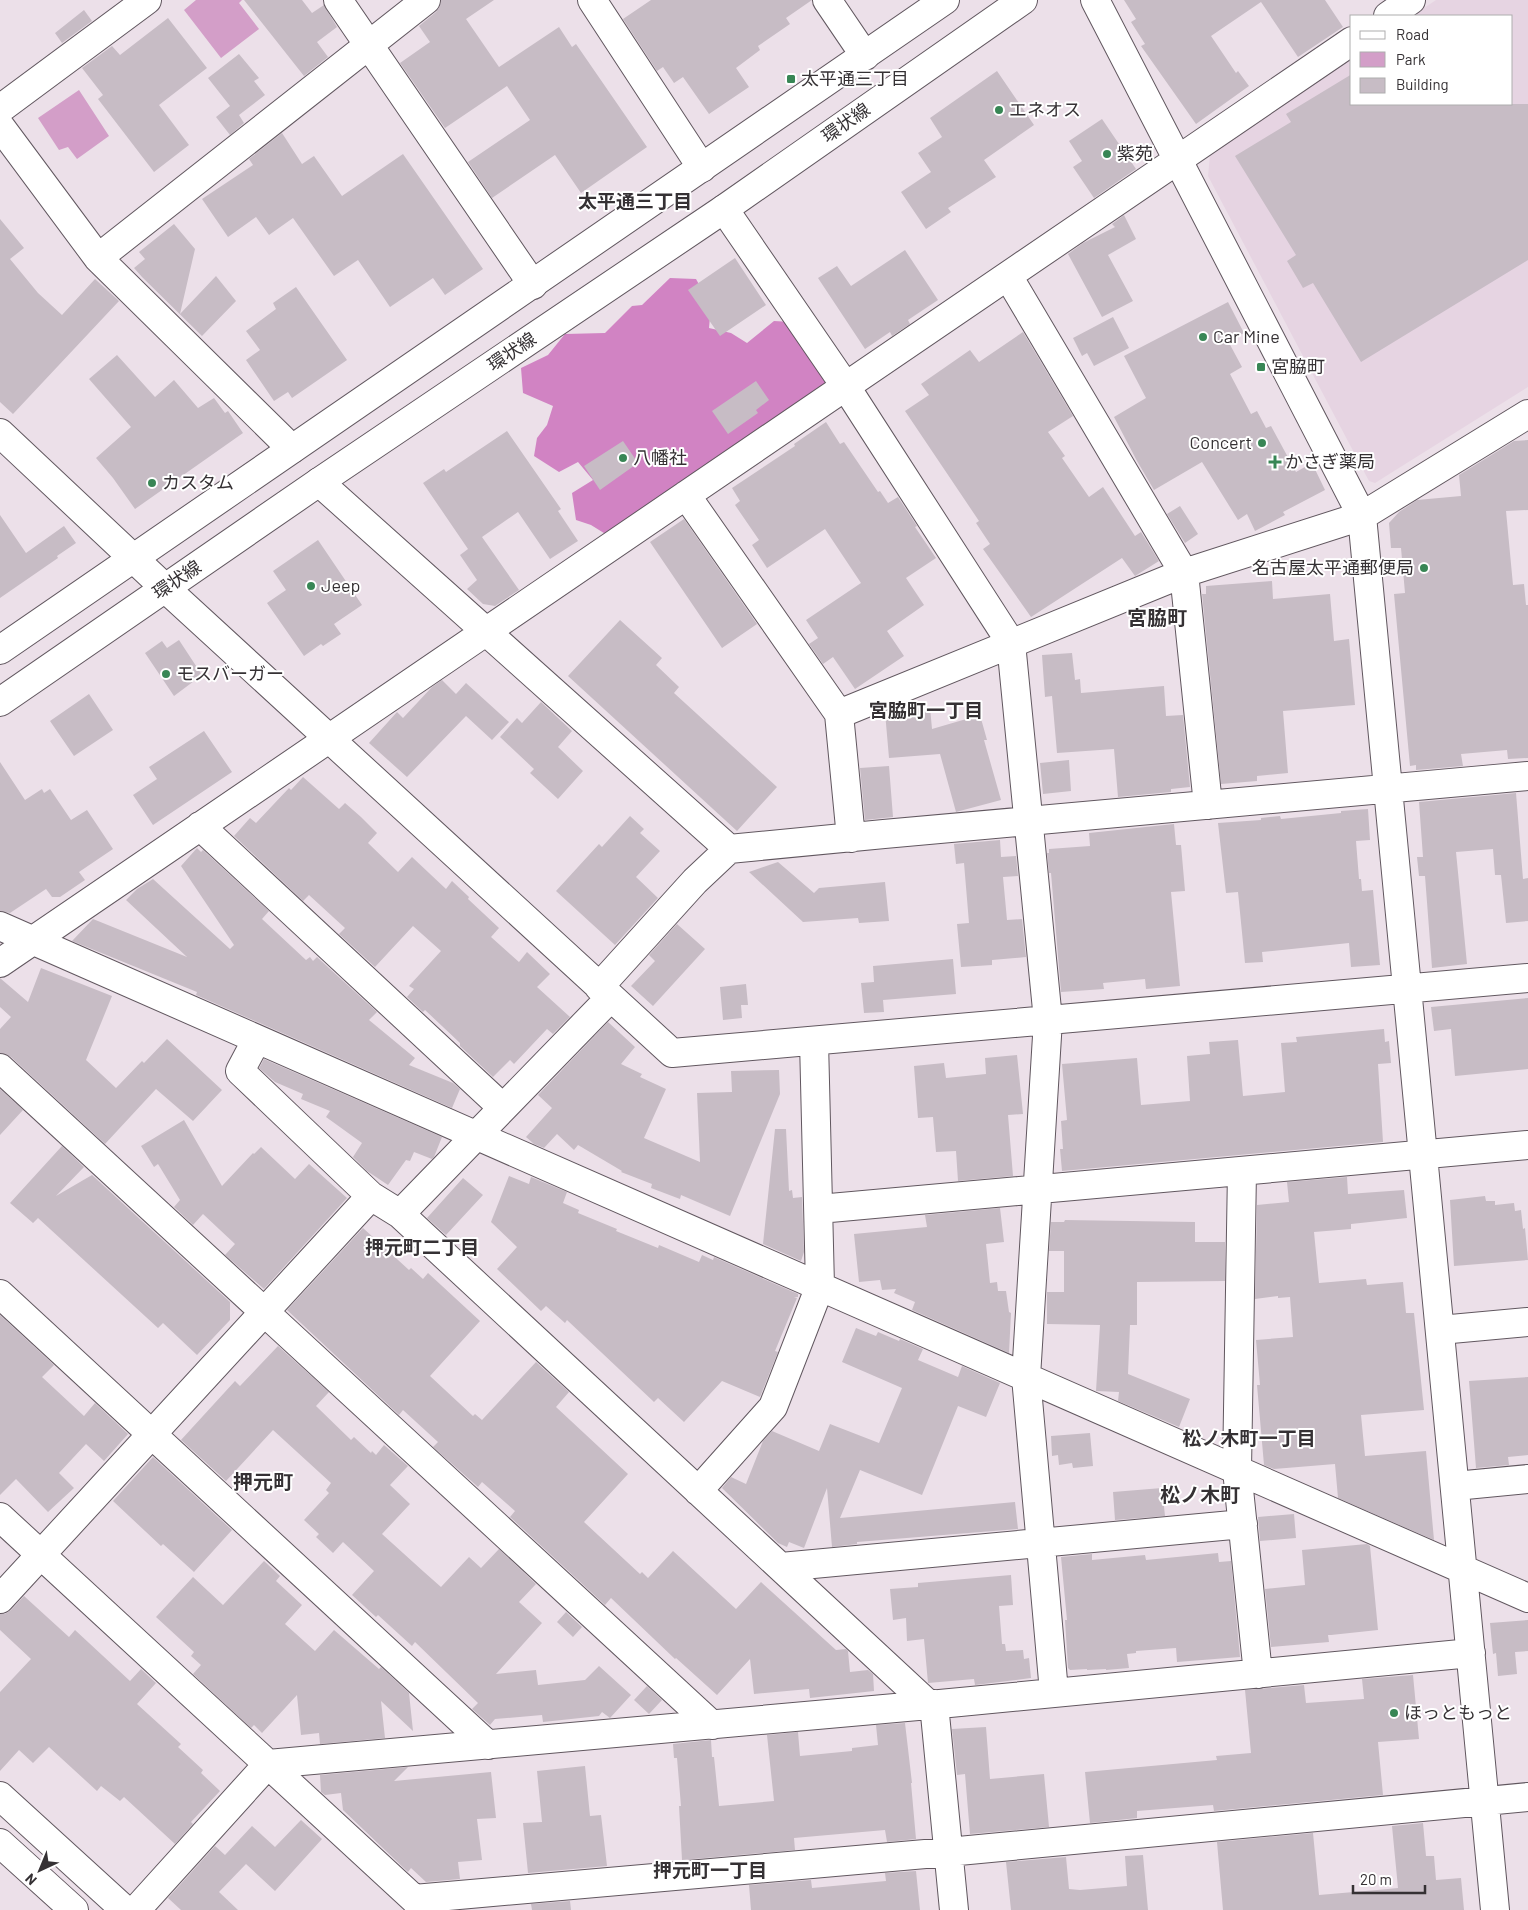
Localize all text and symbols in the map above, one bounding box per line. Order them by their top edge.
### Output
legend [1350,15,1513,105]
text: Road [1396,25,1429,43]
text: Park [1396,50,1426,68]
place label: 太平通三丁目 [801,67,909,89]
marker: 太平通三丁目 [785,73,797,85]
text: Building [1396,75,1449,93]
street label: 環状線 [817,98,874,147]
place label: エネオス [1009,98,1081,120]
marker: エネオス [993,104,1005,116]
place label: 紫苑 [1117,142,1153,164]
marker: 紫苑 [1101,148,1113,160]
district label: 太平通三丁目 [578,189,692,212]
place label: Car Mine [1213,325,1280,347]
street label: 環状線 [483,327,540,375]
marker: Car Mine [1197,331,1209,343]
place label: 宮脇町 [1271,355,1325,377]
marker: 宮脇町 [1255,361,1267,373]
place label: Concert [1189,431,1252,453]
marker: Concert [1256,437,1268,449]
place label: 八幡社 [633,446,687,468]
place label: かさぎ薬局 [1285,450,1375,472]
marker: 八幡社 [617,452,629,464]
marker: かさぎ薬局 [1269,456,1281,468]
place label: カスタム [162,471,234,493]
marker: カスタム [146,477,158,489]
street label: 環状線 [148,555,205,603]
place label: 名古屋太平通郵便局 [1252,556,1414,578]
marker: 名古屋太平通郵便局 [1418,562,1430,574]
place label: Jeep [321,574,361,596]
marker: Jeep [305,580,317,592]
district label: 宮脇町 [1127,605,1187,629]
place label: モスバーガー [176,662,284,684]
marker: モスバーガー [160,668,172,680]
district label: 宮脇町一丁目 [869,698,983,721]
district label: 押元町二丁目 [365,1235,479,1258]
district label: 松ノ木町一丁目 [1182,1426,1316,1449]
district label: 押元町 [233,1469,293,1493]
district label: 松ノ木町 [1160,1482,1240,1506]
place label: ほっともっと [1404,1701,1512,1723]
marker: ほっともっと [1388,1707,1400,1719]
north arrow [15,1845,65,1895]
district label: 押元町一丁目 [653,1858,767,1881]
scale bar [1353,1862,1426,1894]
text: N [21,1870,40,1889]
text: 20 m [1360,1870,1392,1888]

